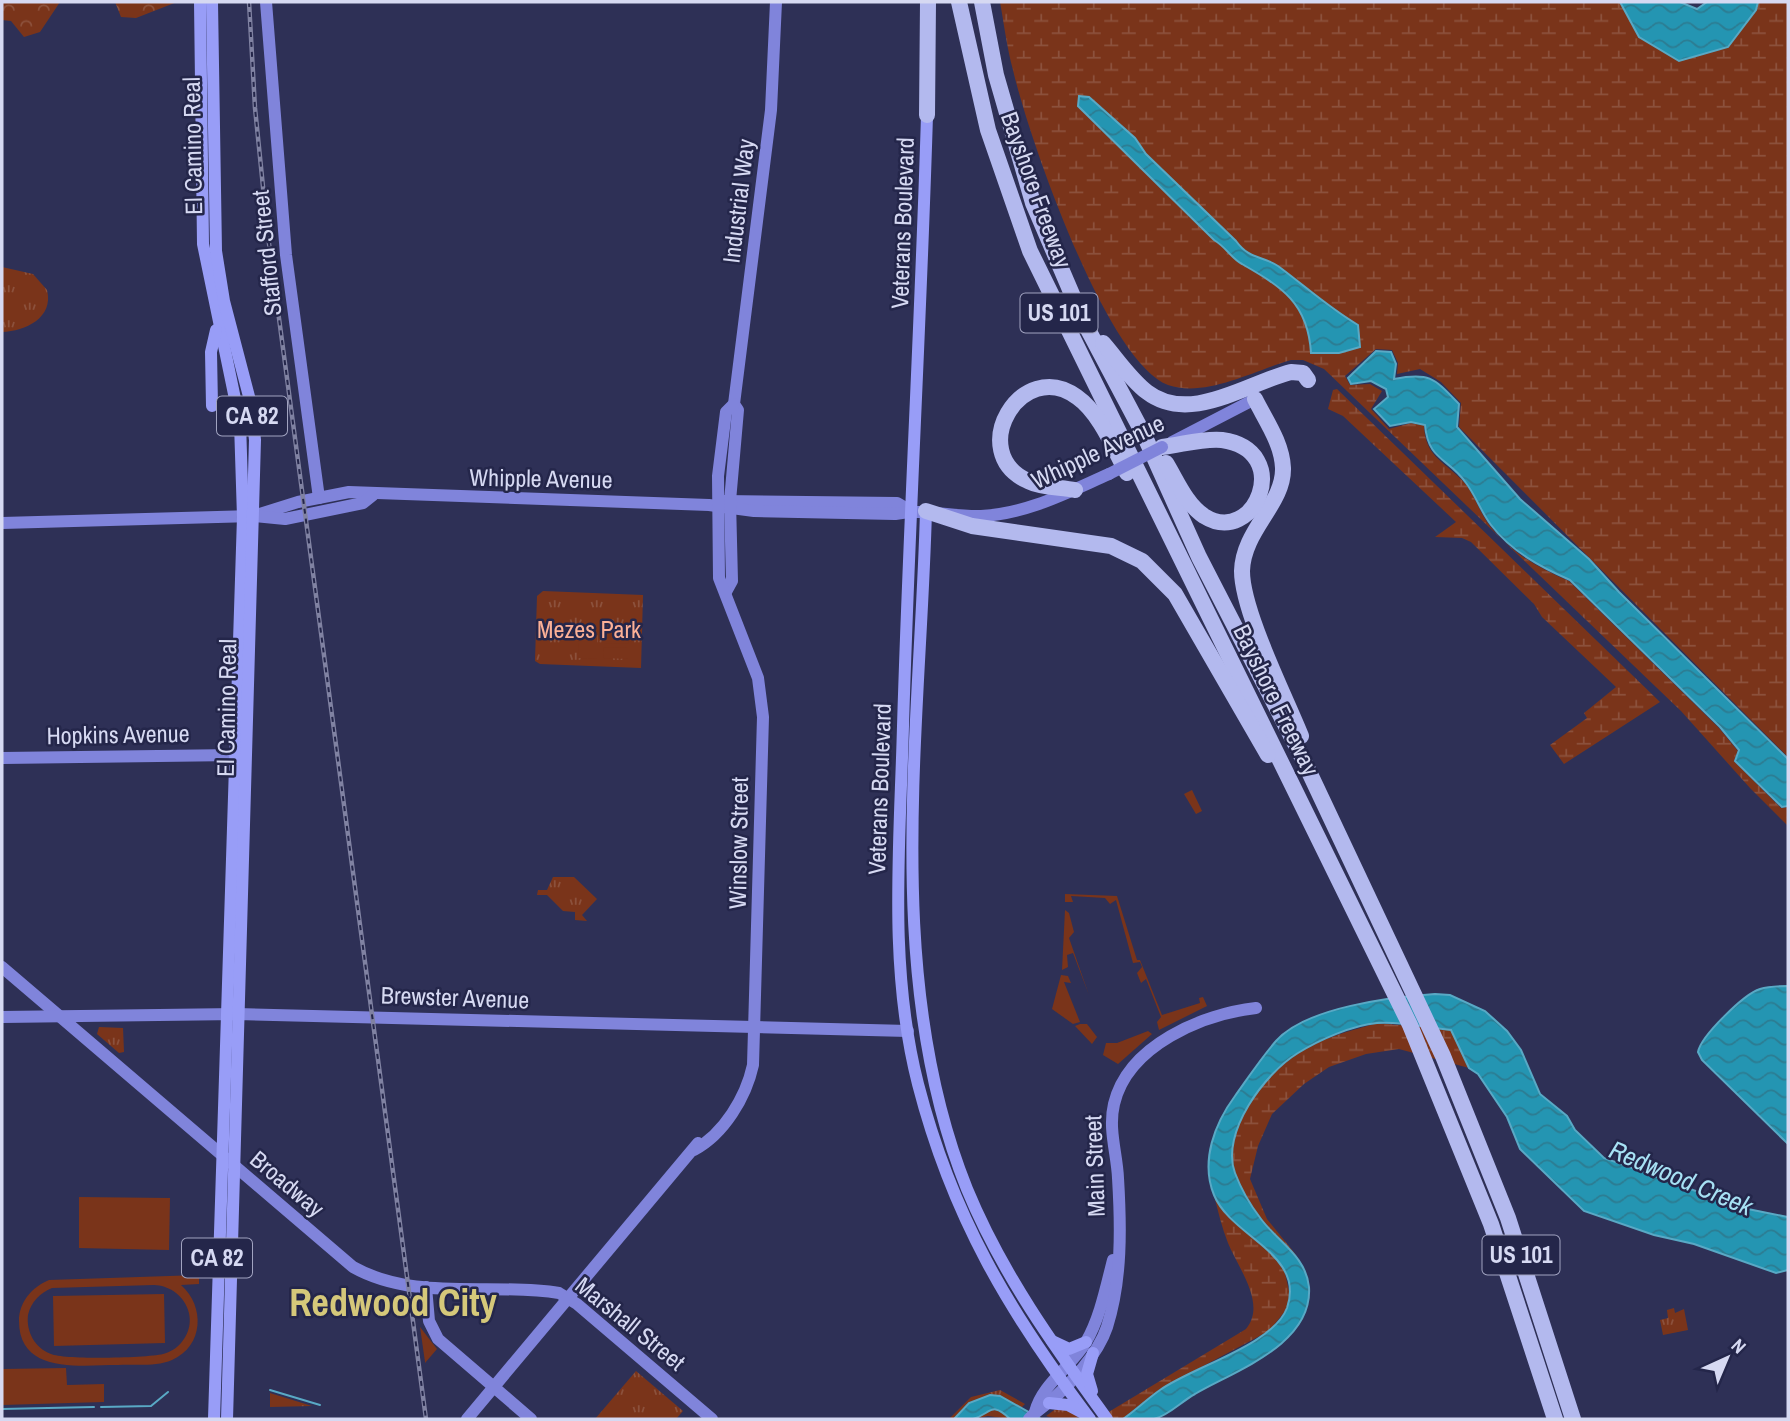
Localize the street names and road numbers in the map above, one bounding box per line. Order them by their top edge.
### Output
street label: El Camino Real [175,77,209,215]
street label: Bayshore Freeway [994,107,1080,272]
street label: Industrial Way [715,137,762,265]
street label: Veterans Boulevard [883,137,921,309]
street label: Stafford Street [243,188,289,318]
road number: US 101 [1020,294,1098,332]
road number: CA 82 [217,396,287,436]
street label: Whipple Avenue [1026,406,1169,496]
street label: Whipple Avenue [469,461,613,495]
street label: Bayshore Freeway [1227,619,1327,780]
street label: El Camino Real [209,639,243,777]
street label: Veterans Boulevard [860,703,898,875]
street label: Hopkins Avenue [46,717,190,751]
street label: Winslow Street [721,776,755,909]
street label: Brewster Avenue [380,978,530,1016]
street label: Main Street [1076,1114,1112,1217]
street label: Broadway [244,1143,332,1224]
road number: US 101 [1482,1236,1560,1274]
road number: CA 82 [182,1238,252,1278]
street label: Marshall Street [569,1269,693,1378]

